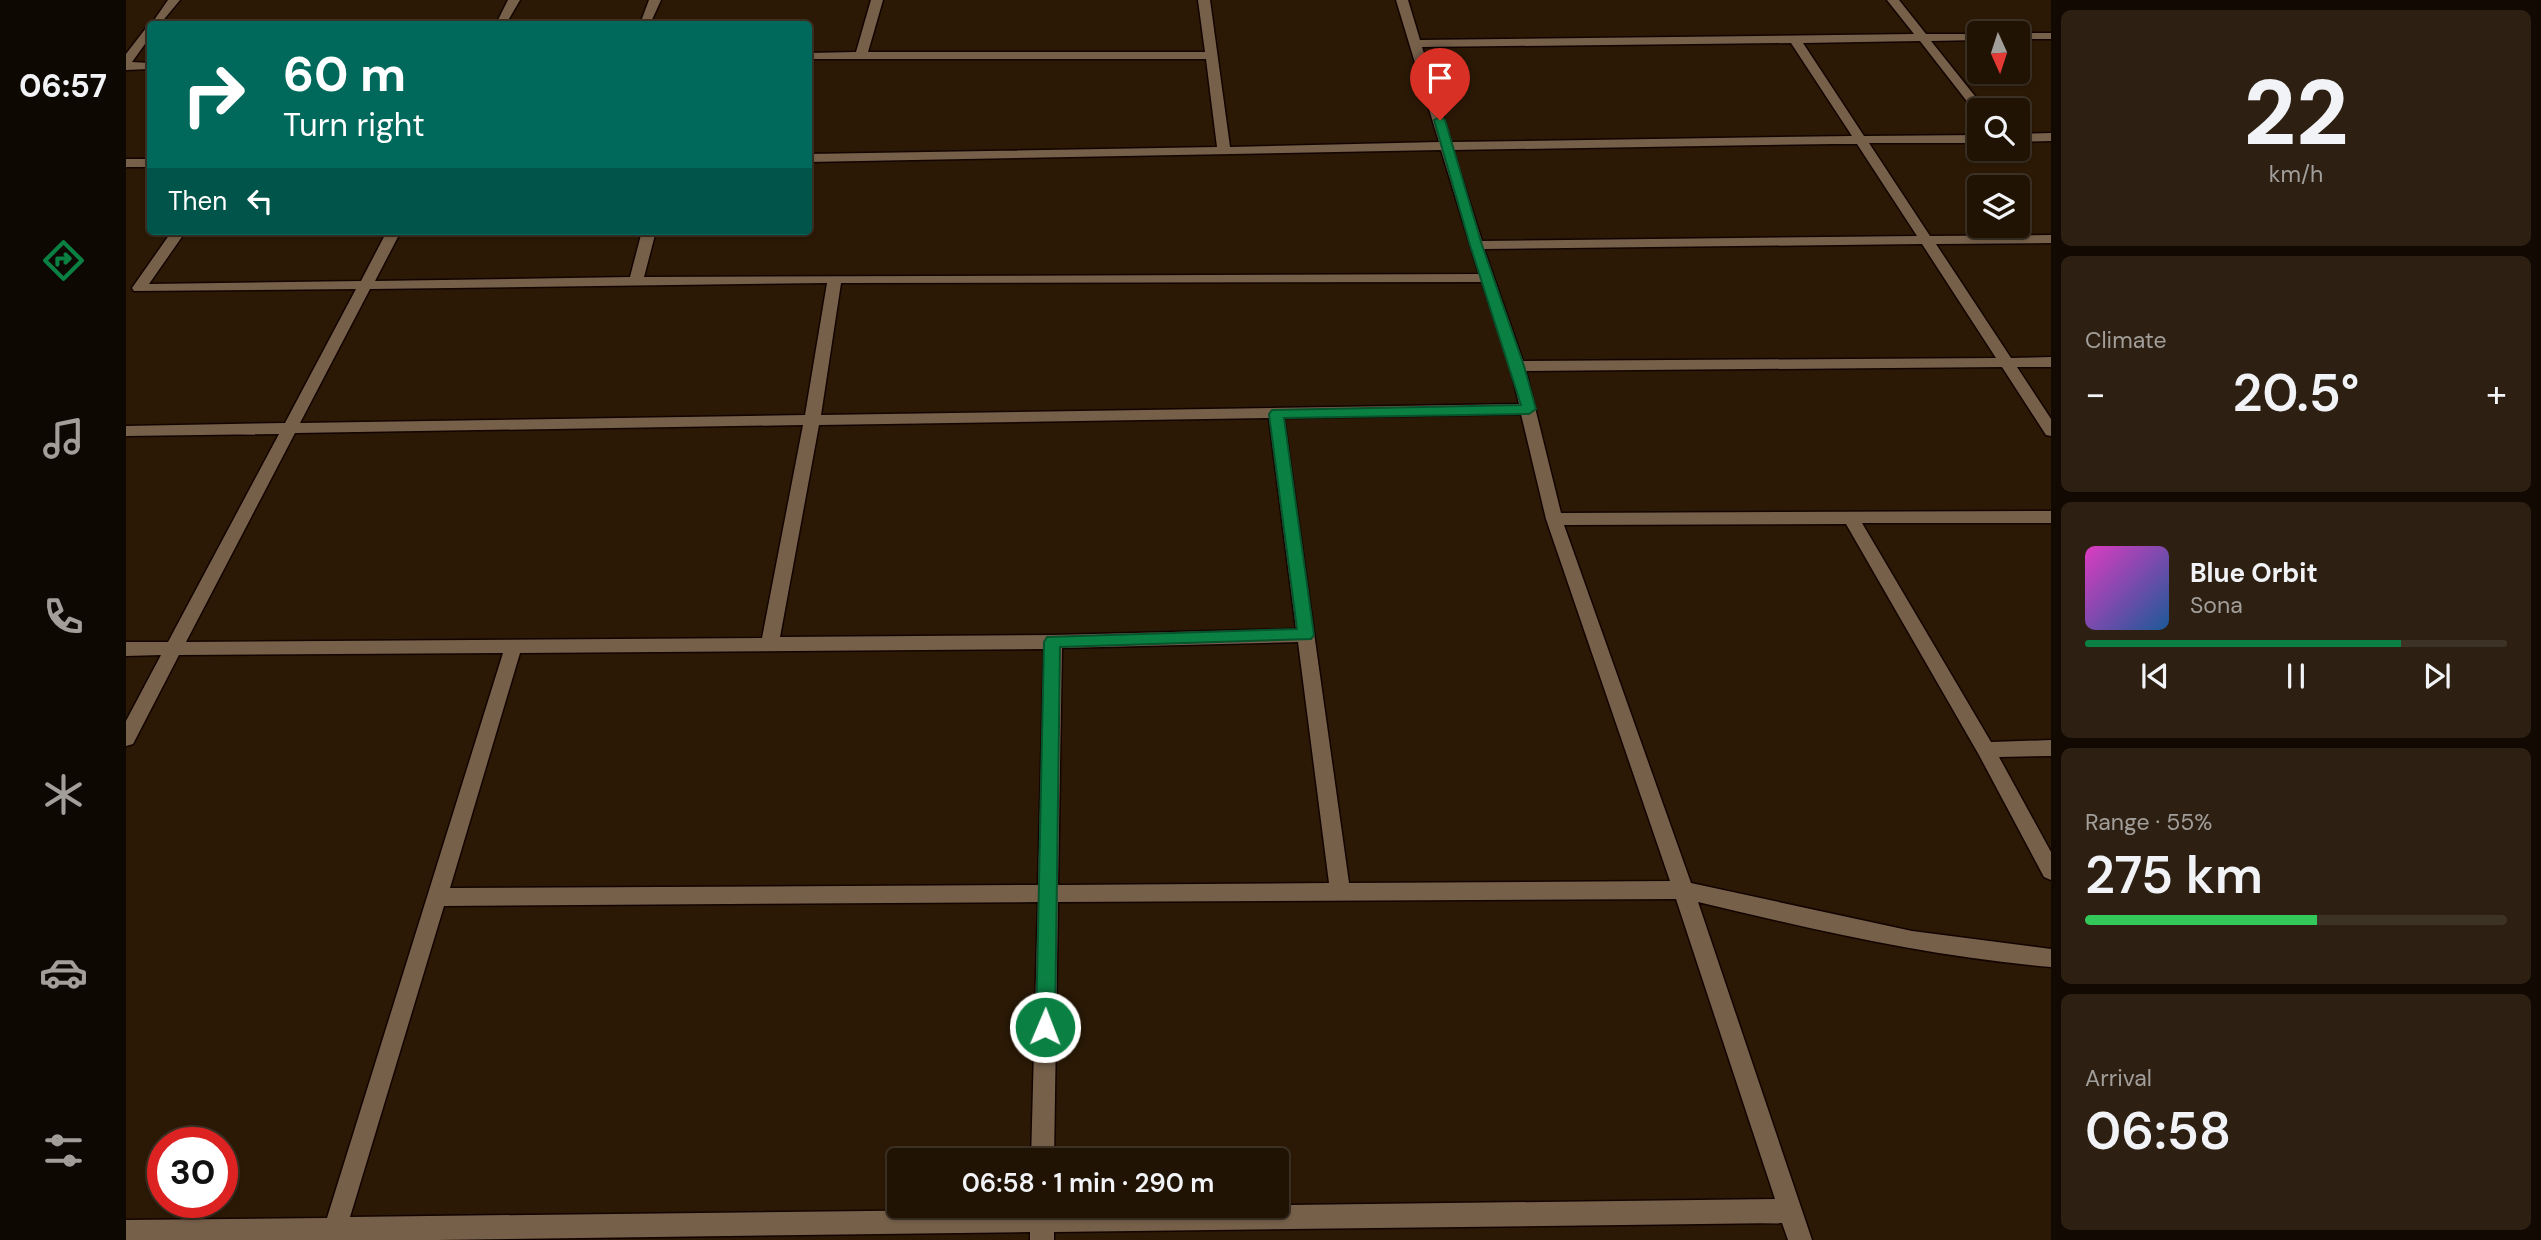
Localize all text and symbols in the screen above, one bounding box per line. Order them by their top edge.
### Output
north arrow [1967,21,2030,84]
map controls [1967,21,2030,238]
text: 60 m [283,42,406,106]
pin [1410,48,1470,120]
icon: right [168,49,259,140]
text: 22 [2243,54,2349,172]
icon: arrive [1421,59,1459,97]
text: 06:57 [19,65,107,107]
button: search [1967,98,2030,161]
text: Turn right [283,104,425,146]
text: km/h [2269,159,2323,189]
button: layers [1967,175,2030,238]
icon: left [241,182,279,220]
text: Then [168,184,227,218]
icon: directions [39,236,88,285]
text: Climate [2085,325,2167,355]
text: 20.5° [2233,359,2359,427]
text: − [2085,369,2106,419]
text: + [2486,369,2507,419]
icon: music [39,414,88,463]
text: Blue Orbit [2190,556,2318,590]
text: Sona [2190,590,2243,620]
icon: phone [39,592,88,641]
icon: previous [2136,657,2174,695]
icon: pause [2277,657,2315,695]
icon: next [2418,657,2456,695]
icon: climate [39,770,88,819]
text: Range · 55% [2085,807,2212,837]
text: 275 km [2085,841,2263,909]
icon: car [39,948,88,997]
position arrow [1008,990,1082,1064]
text: Arrival [2085,1063,2152,1093]
text: 06:58 [2085,1097,2231,1165]
icon: filters [39,1126,88,1175]
speed limit sign: 30 [147,1127,238,1218]
text: 06:58 · 1 min · 290 m [962,1166,1214,1200]

